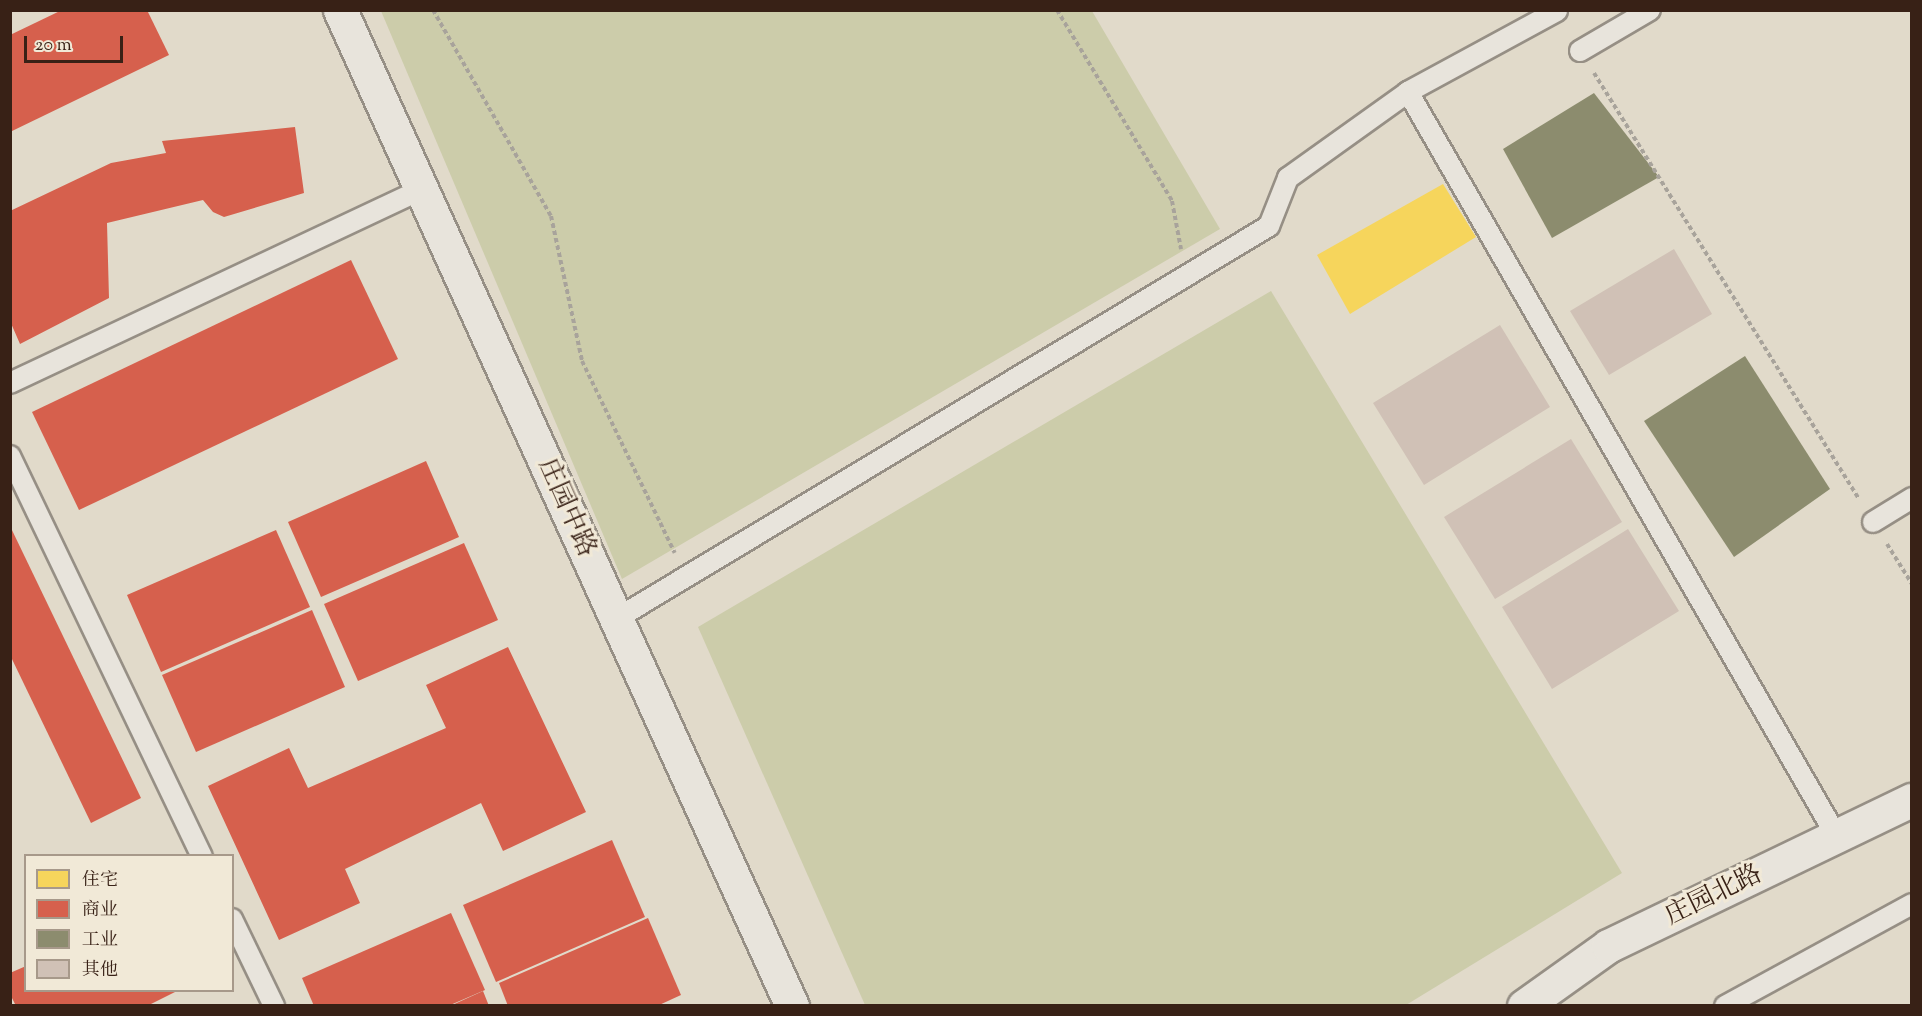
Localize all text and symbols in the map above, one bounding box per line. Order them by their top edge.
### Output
scale bar [27,24,126,62]
text: 20 m [35,33,72,59]
street label: 庄园中路 [531,454,601,562]
legend [24,854,234,992]
street label: 庄园北路 [1660,859,1768,933]
text: 住宅 [82,868,118,894]
text: 商业 [82,898,118,924]
text: 工业 [82,928,118,954]
text: 其他 [82,958,118,984]

